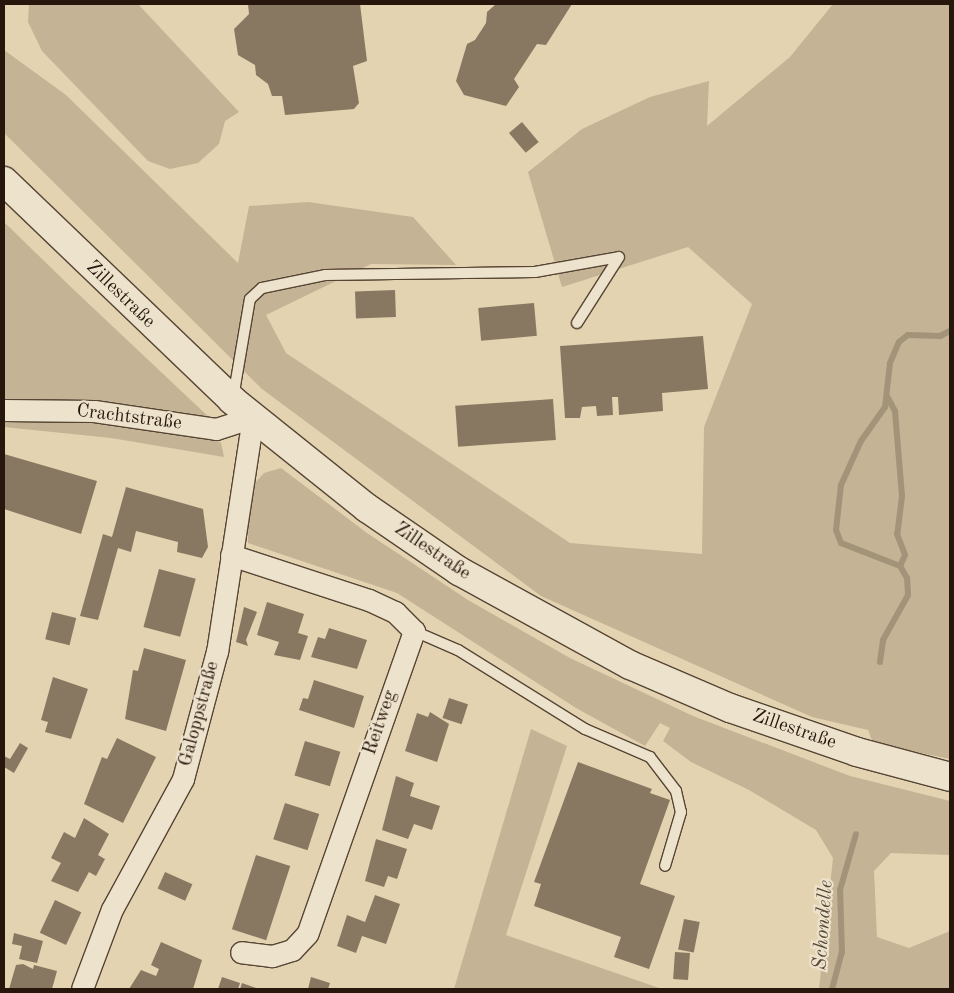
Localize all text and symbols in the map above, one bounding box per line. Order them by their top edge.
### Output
street label: Zillestraße [81,256,159,334]
street label: Crachtstraße [75,400,183,436]
street label: Zillestraße [389,518,475,586]
street label: Galoppstraße [175,659,225,769]
street label: Reitweg [359,688,403,758]
street label: Zillestraße [749,705,839,755]
water label: Schondelle [809,879,839,971]

